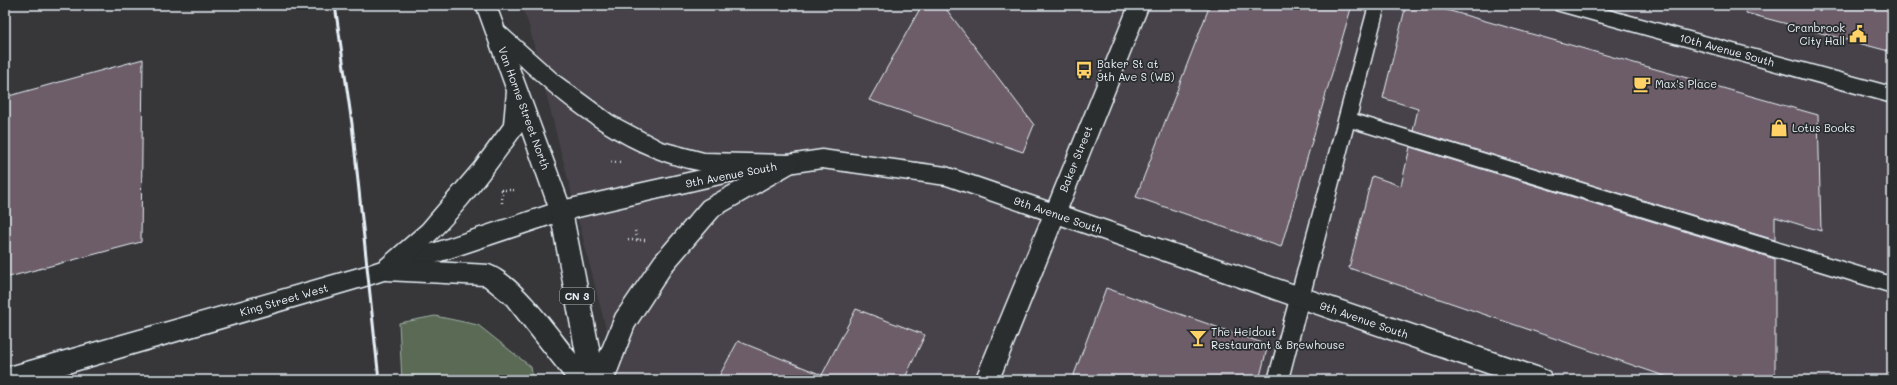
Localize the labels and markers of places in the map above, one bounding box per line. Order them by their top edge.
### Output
place label: Cranbrook City Hall [1787,20,1845,48]
public building icon: Cranbrook City Hall [1848,24,1868,44]
place label: Baker St at 9th Ave S (WB) [1097,56,1175,84]
bus stop icon: Baker St at 9th Ave S (WB) [1074,60,1094,80]
cafe icon: Max's Place [1632,74,1652,94]
place label: Max's Place [1655,76,1717,91]
shop icon: Lotus Books [1769,118,1789,138]
place label: Lotus Books [1792,120,1855,135]
place label: The Heidout Restaurant & Brewhouse [1211,324,1345,352]
bar icon: The Heidout Restaurant & Brewhouse [1188,328,1208,348]

